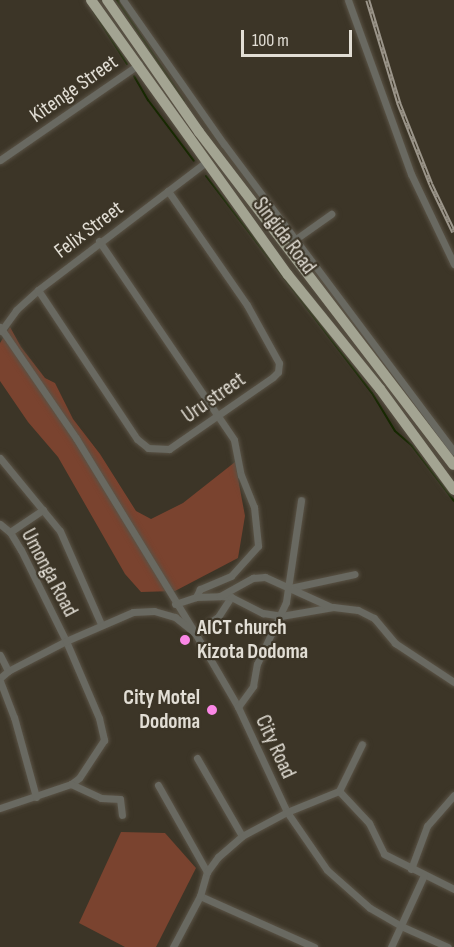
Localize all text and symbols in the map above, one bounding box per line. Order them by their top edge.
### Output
scale bar [244,18,355,56]
text: 100 m [252,30,289,51]
street label: Kitenge Street [25,50,123,128]
street label: Singida Road [247,193,321,279]
street label: Felix Street [50,196,128,264]
street label: Uru street [178,367,250,429]
street label: Umonga Road [15,525,83,621]
place label: AICT church Kizota Dodoma [197,615,308,665]
marker: AICT church Kizota Dodoma [178,633,192,647]
place label: City Motel Dodoma [123,685,200,735]
marker: City Motel Dodoma [205,703,219,717]
street label: City Road [249,711,301,783]

